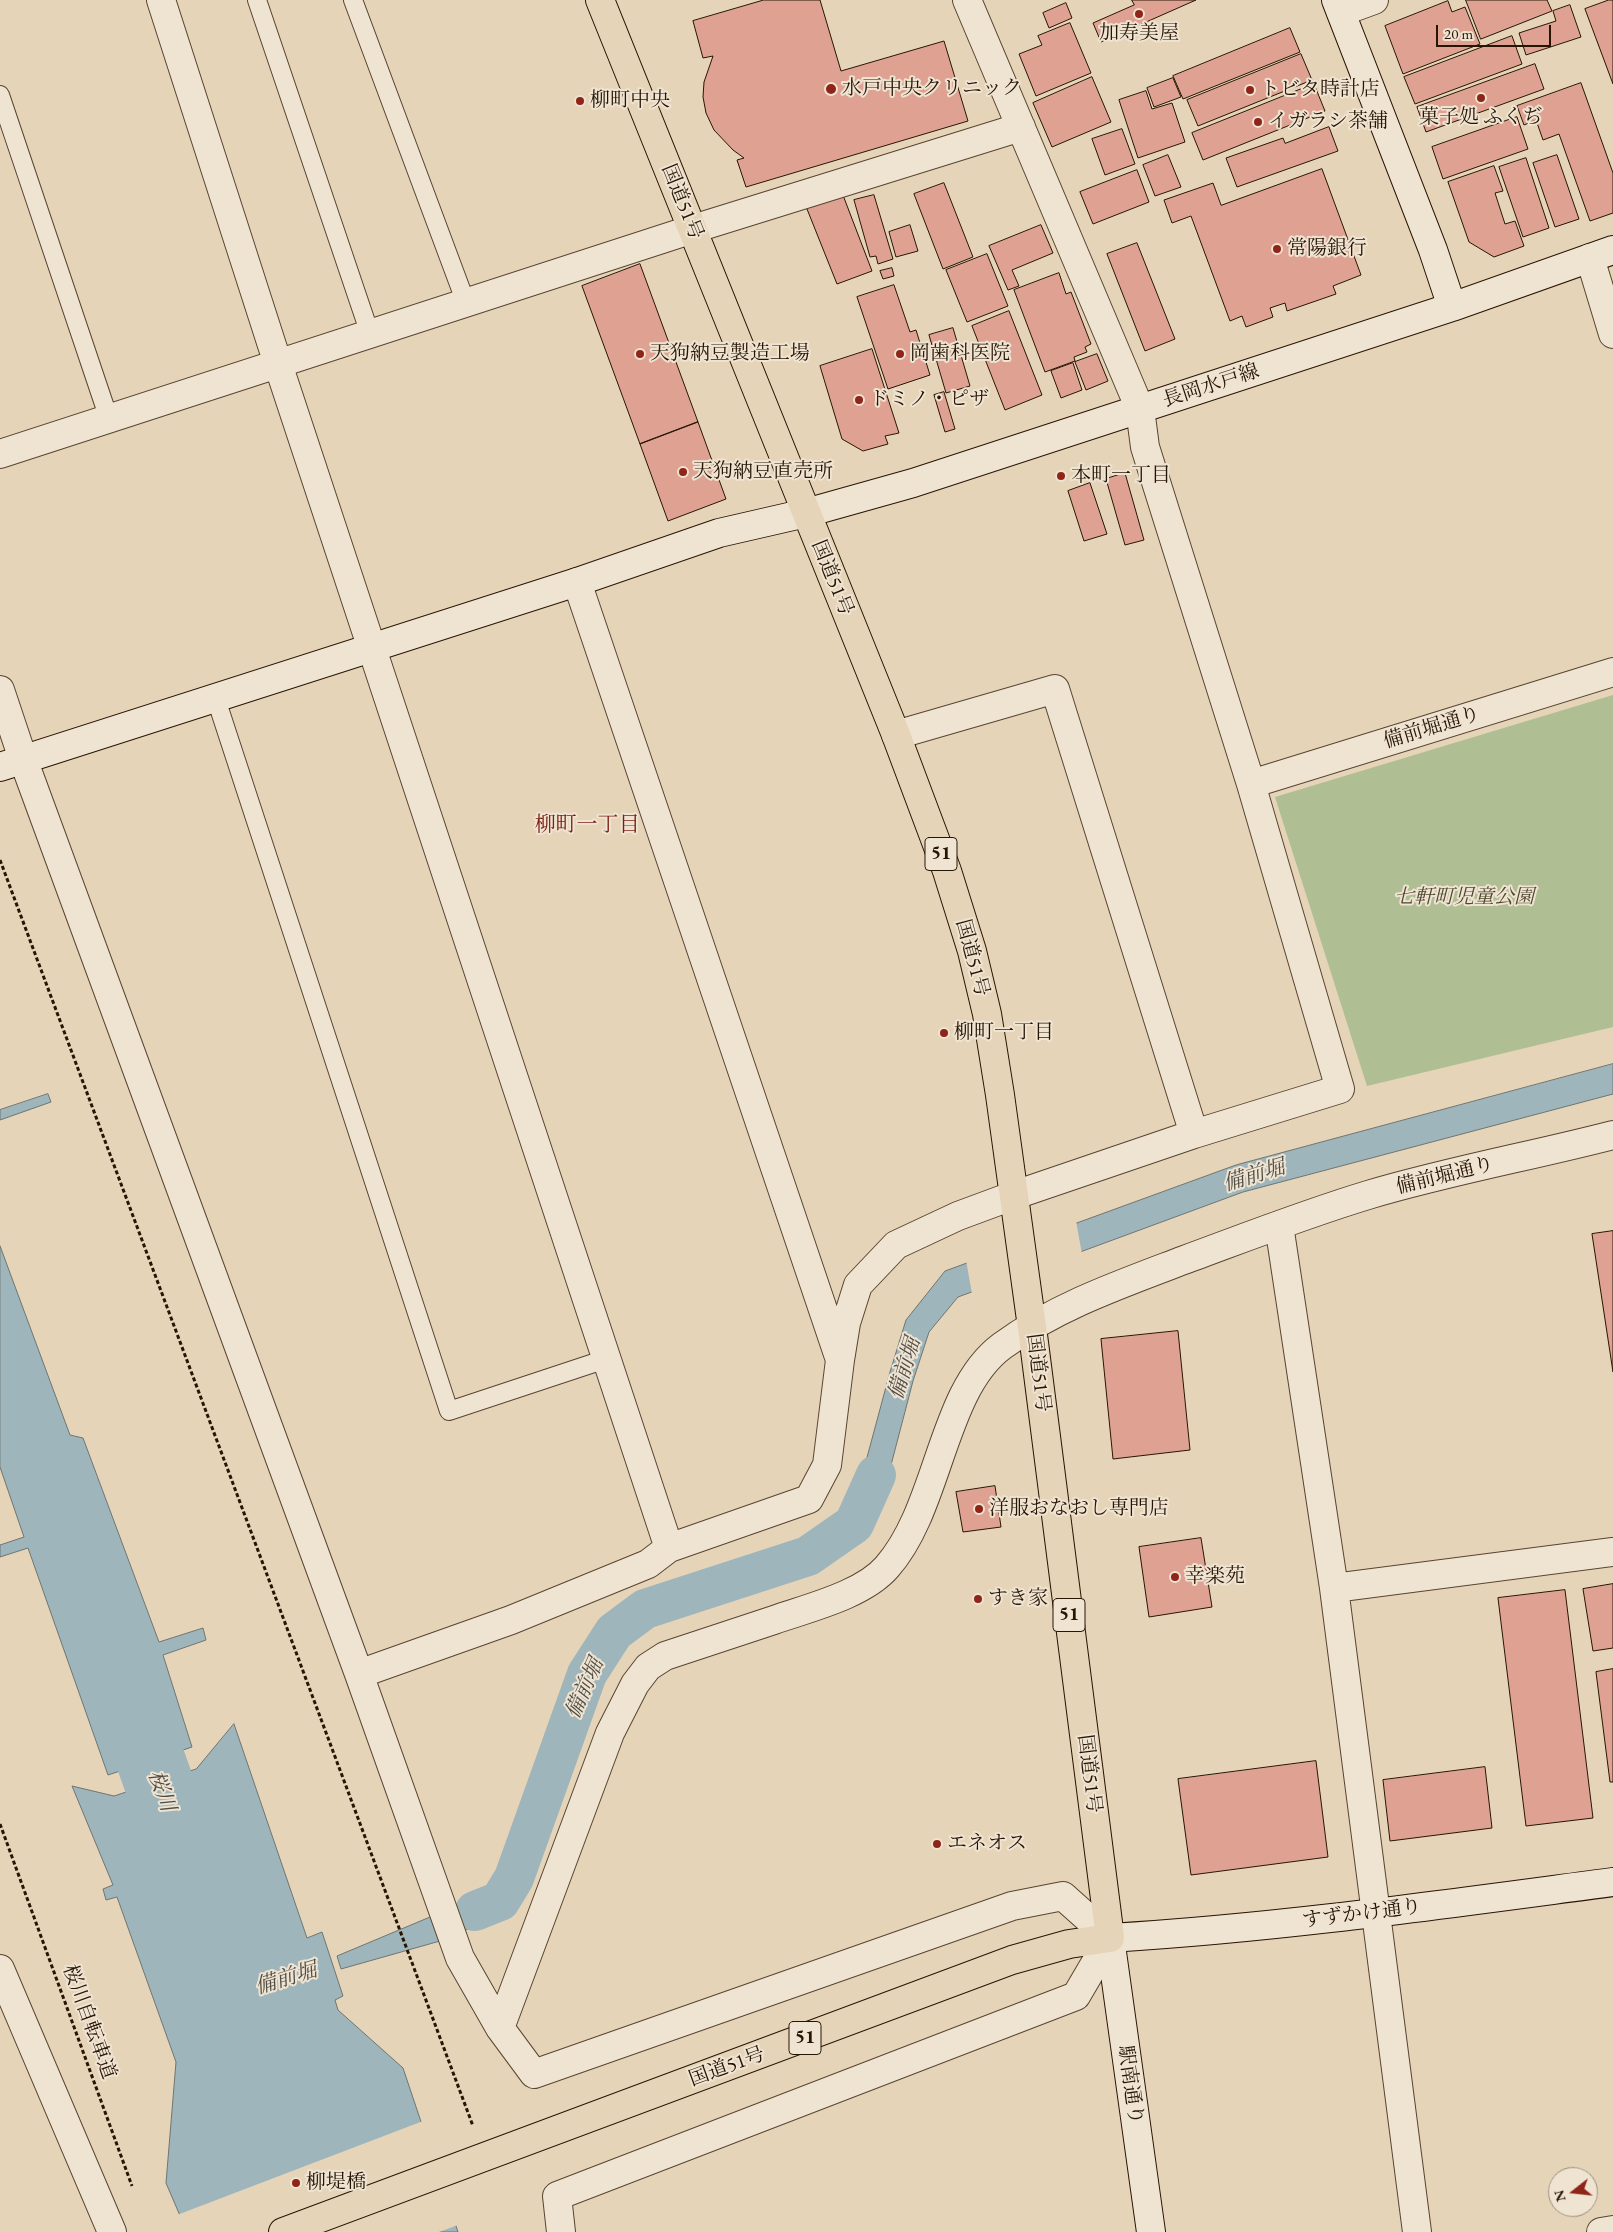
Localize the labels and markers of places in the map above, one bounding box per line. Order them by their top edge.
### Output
marker: 加寿美屋 [1133,8,1145,20]
place label: 加寿美屋 [1099,22,1179,46]
place label: 水戸中央クリニック [842,77,1022,101]
place label: トビタ時計店 [1260,78,1380,102]
marker: 水戸中央クリニック [824,82,838,96]
marker: トビタ時計店 [1244,84,1256,96]
place label: 柳町中央 [590,89,670,113]
marker: 菓子処 ふくぢ [1475,92,1487,104]
marker: 柳町中央 [574,95,586,107]
place label: 菓子処 ふくぢ [1419,106,1543,130]
place label: イガラシ茶舗 [1268,110,1388,134]
marker: イガラシ茶舗 [1252,116,1264,128]
place label: 常陽銀行 [1287,237,1367,261]
marker: 常陽銀行 [1271,243,1283,255]
place label: 天狗納豆製造工場 [650,342,810,366]
place label: 岡歯科医院 [910,342,1010,366]
marker: 天狗納豆製造工場 [634,348,646,360]
marker: 岡歯科医院 [894,348,906,360]
place label: ドミノ・ピザ [869,388,989,412]
marker: ドミノ・ピザ [853,394,865,406]
place label: 天狗納豆直売所 [693,460,833,484]
place label: 本町一丁目 [1071,464,1171,488]
marker: 天狗納豆直売所 [677,466,689,478]
marker: 本町一丁目 [1055,470,1067,482]
place label: 柳町一丁目 [954,1021,1054,1045]
marker: 柳町一丁目 [938,1027,950,1039]
place label: 洋服おなおし専門店 [989,1497,1169,1521]
marker: 洋服おなおし専門店 [973,1503,985,1515]
place label: 幸楽苑 [1185,1565,1245,1589]
marker: 幸楽苑 [1169,1571,1181,1583]
place label: すき家 [988,1587,1048,1611]
marker: すき家 [972,1593,984,1605]
place label: エネオス [947,1832,1027,1856]
marker: エネオス [931,1838,943,1850]
place label: 柳堤橋 [306,2171,366,2195]
marker: 柳堤橋 [290,2177,302,2189]

